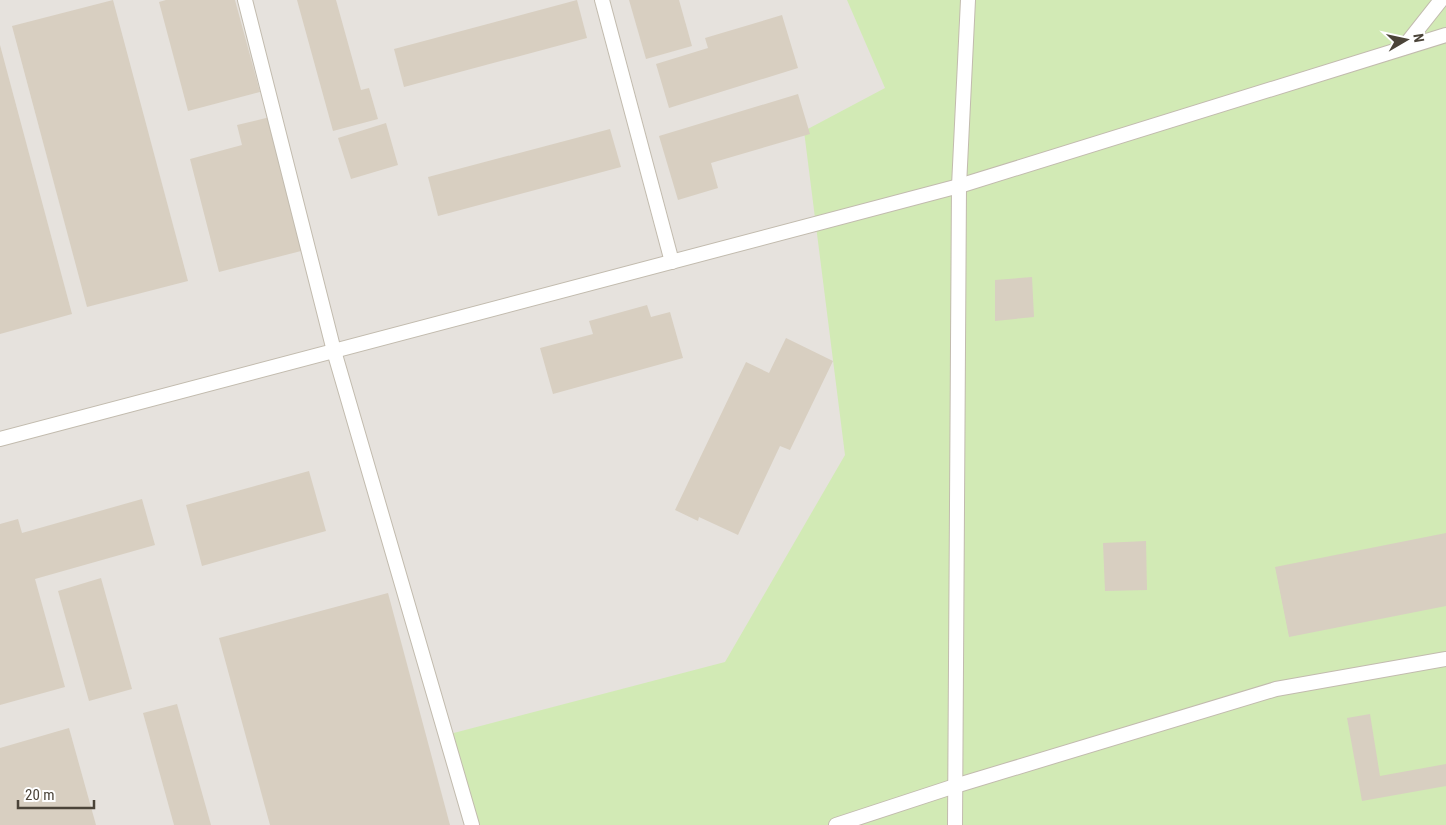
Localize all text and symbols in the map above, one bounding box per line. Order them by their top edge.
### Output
north arrow [1381,15,1431,65]
text: N [1410,32,1427,43]
scale bar [18,778,94,810]
text: 20 m [25,786,55,804]

